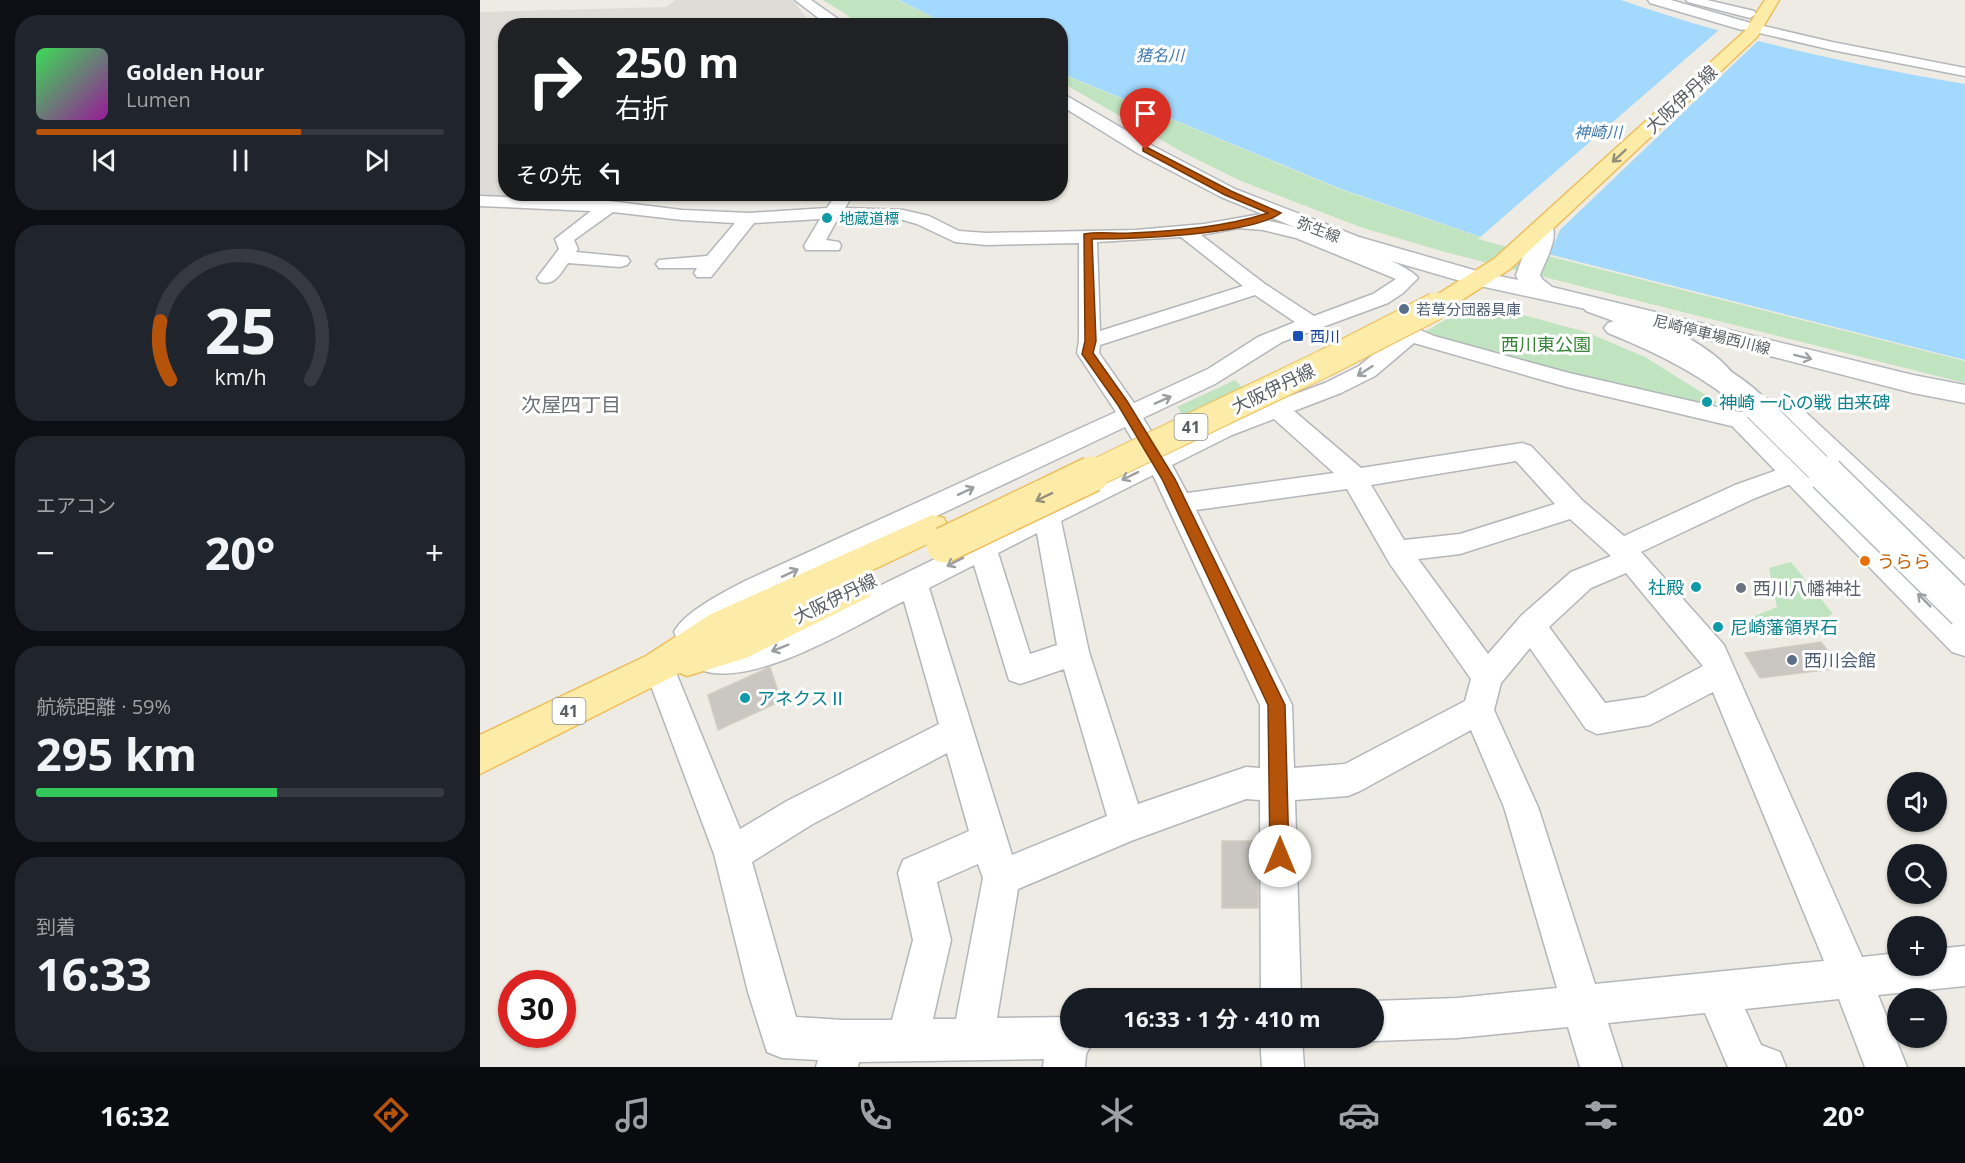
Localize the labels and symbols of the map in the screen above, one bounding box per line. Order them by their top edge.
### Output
water label: 猪名川 [1136,44,1186,66]
street label: 大阪伊丹線 [1640,60,1722,138]
pin [1120,88,1171,150]
water label: 神崎川 [1574,121,1624,143]
one-way arrow [1612,149,1627,163]
place label: 地蔵道標 [839,208,899,228]
marker: 地蔵道標 [820,211,834,225]
street label: 弥生線 [1294,212,1344,246]
place label: 若草分団器具庫 [1416,299,1521,319]
marker: 若草分団器具庫 [1397,302,1411,316]
street label: 尼崎停車場西川線 [1651,310,1773,358]
place label: 西川 [1310,326,1340,346]
marker: 西川 [1291,329,1305,343]
park label: 西川東公園 [1501,332,1591,356]
one-way arrow [1793,351,1812,363]
street label: 大阪伊丹線 [1227,357,1319,419]
one-way arrow [1357,365,1374,377]
place label: 神崎 一心の戦 由来碑 [1719,390,1890,414]
district label: 次屋四丁目 [521,391,621,418]
one-way arrow [1153,394,1171,406]
marker: 神崎 一心の戦 由来碑 [1700,395,1714,409]
road number: 41 [1174,414,1208,440]
one-way arrow [1121,471,1139,483]
one-way arrow [957,484,975,496]
one-way arrow [1035,492,1053,504]
place label: うらら [1877,549,1931,573]
marker: うらら [1858,554,1872,568]
one-way arrow [946,557,964,569]
one-way arrow [780,566,798,578]
street label: 大阪伊丹線 [789,567,881,629]
place label: 社殿 [1648,575,1684,599]
place label: 西川八幡神社 [1753,576,1861,600]
marker: 社殿 [1689,580,1703,594]
marker: 西川八幡神社 [1734,581,1748,595]
one-way arrow [1916,593,1931,607]
place label: 尼崎藩領界石 [1730,615,1838,639]
marker: 尼崎藩領界石 [1711,620,1725,634]
one-way arrow [771,643,790,654]
place label: 西川会館 [1804,648,1876,672]
marker: 西川会館 [1785,653,1799,667]
place label: アネクスⅡ [757,686,846,710]
marker: アネクスⅡ [738,691,752,705]
road number: 41 [552,698,586,724]
position arrow [1248,824,1312,888]
speed limit sign: 30 [498,970,576,1048]

